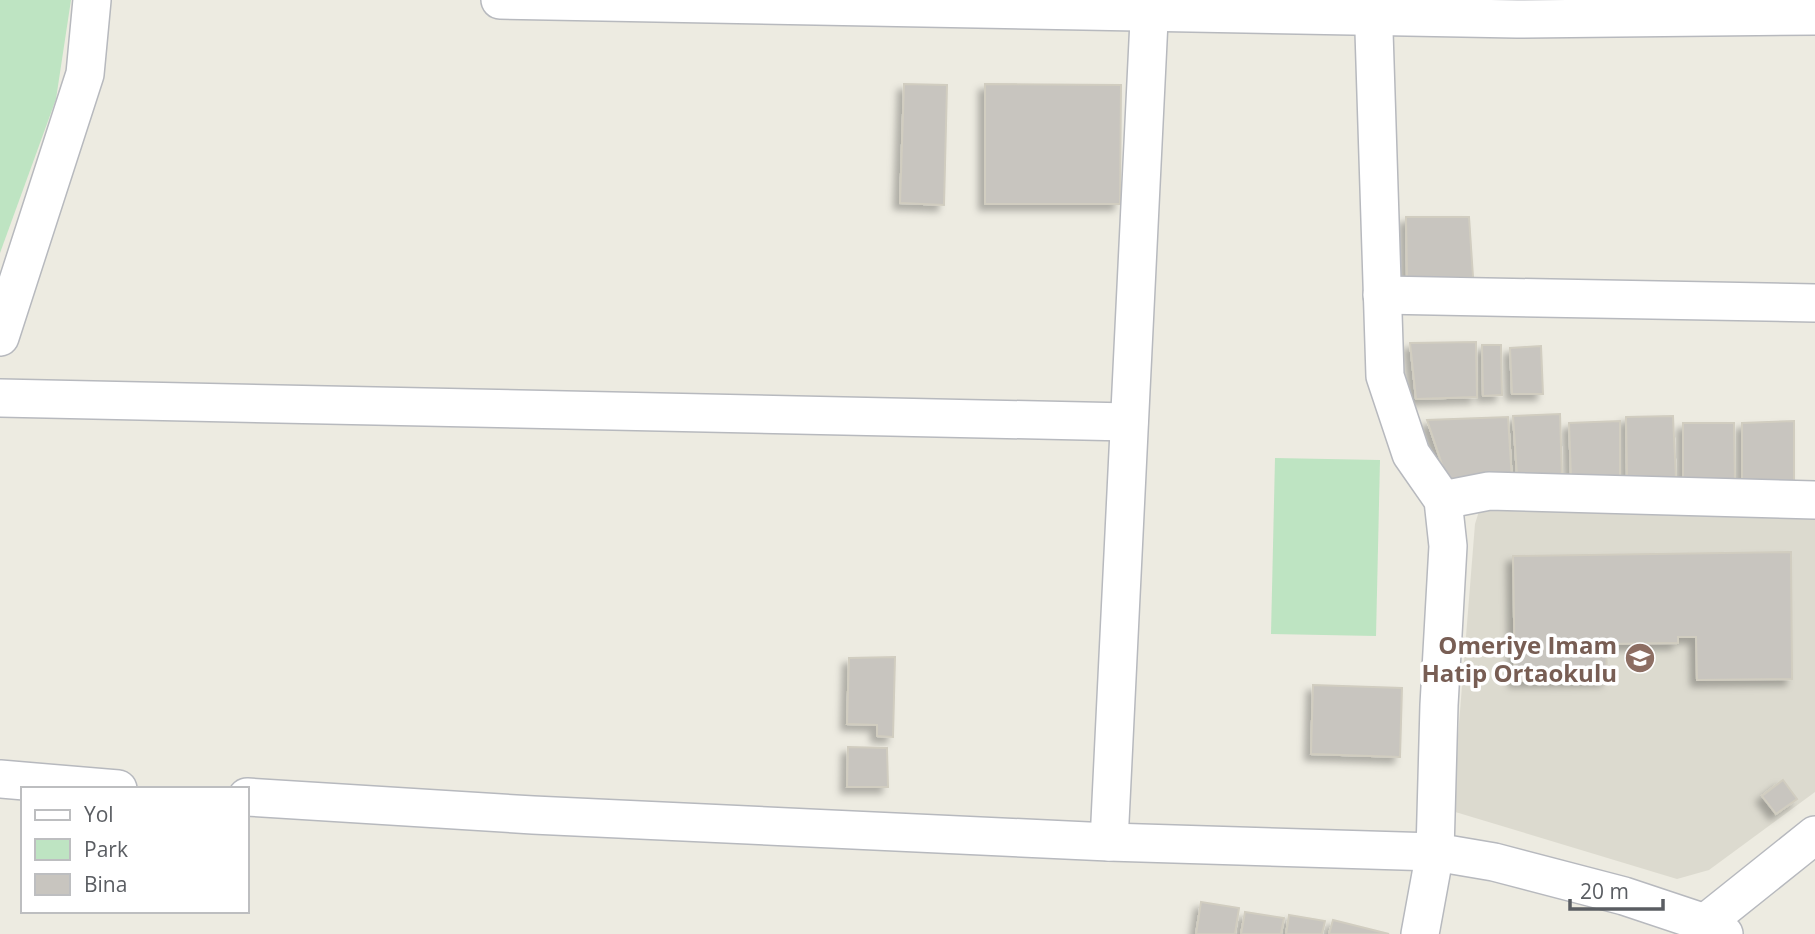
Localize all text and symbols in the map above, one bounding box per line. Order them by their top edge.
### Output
place label: Omeriye Imam Hatip Ortaokulu [1421,628,1617,689]
school or university icon: Omeriye Imam Hatip Ortaokulu [1623,641,1657,675]
legend [21,787,248,913]
text: Yol [84,800,114,828]
text: Park [84,835,128,863]
scale bar [1570,867,1663,911]
text: Bina [84,870,127,898]
text: 20 m [1580,877,1629,905]

